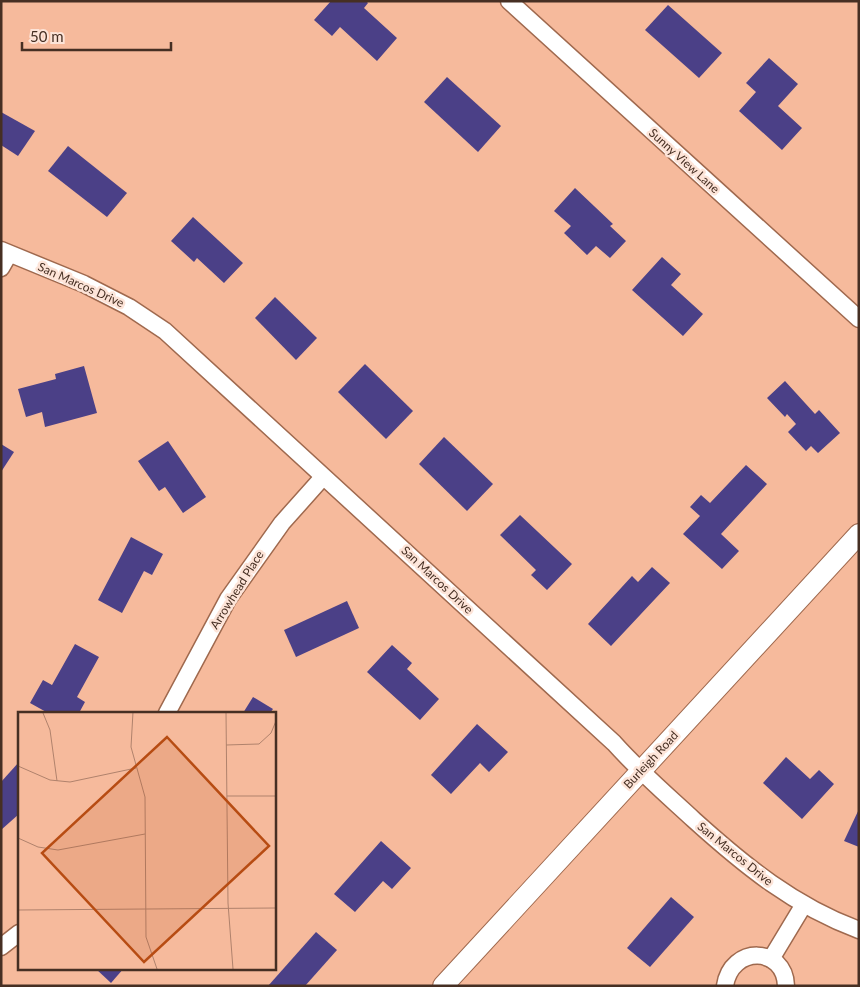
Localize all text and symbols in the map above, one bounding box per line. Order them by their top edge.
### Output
scale bar [22,20,171,52]
text: 50 m [30,27,64,45]
street label: Sunny View Lane [646,125,723,196]
street label: San Marcos Drive [36,259,127,310]
street label: San Marcos Drive [398,543,476,617]
street label: Arrowhead Place [207,548,267,632]
inset map [18,712,275,970]
street label: Burleigh Road [620,728,681,792]
street label: San Marcos Drive [695,819,776,889]

